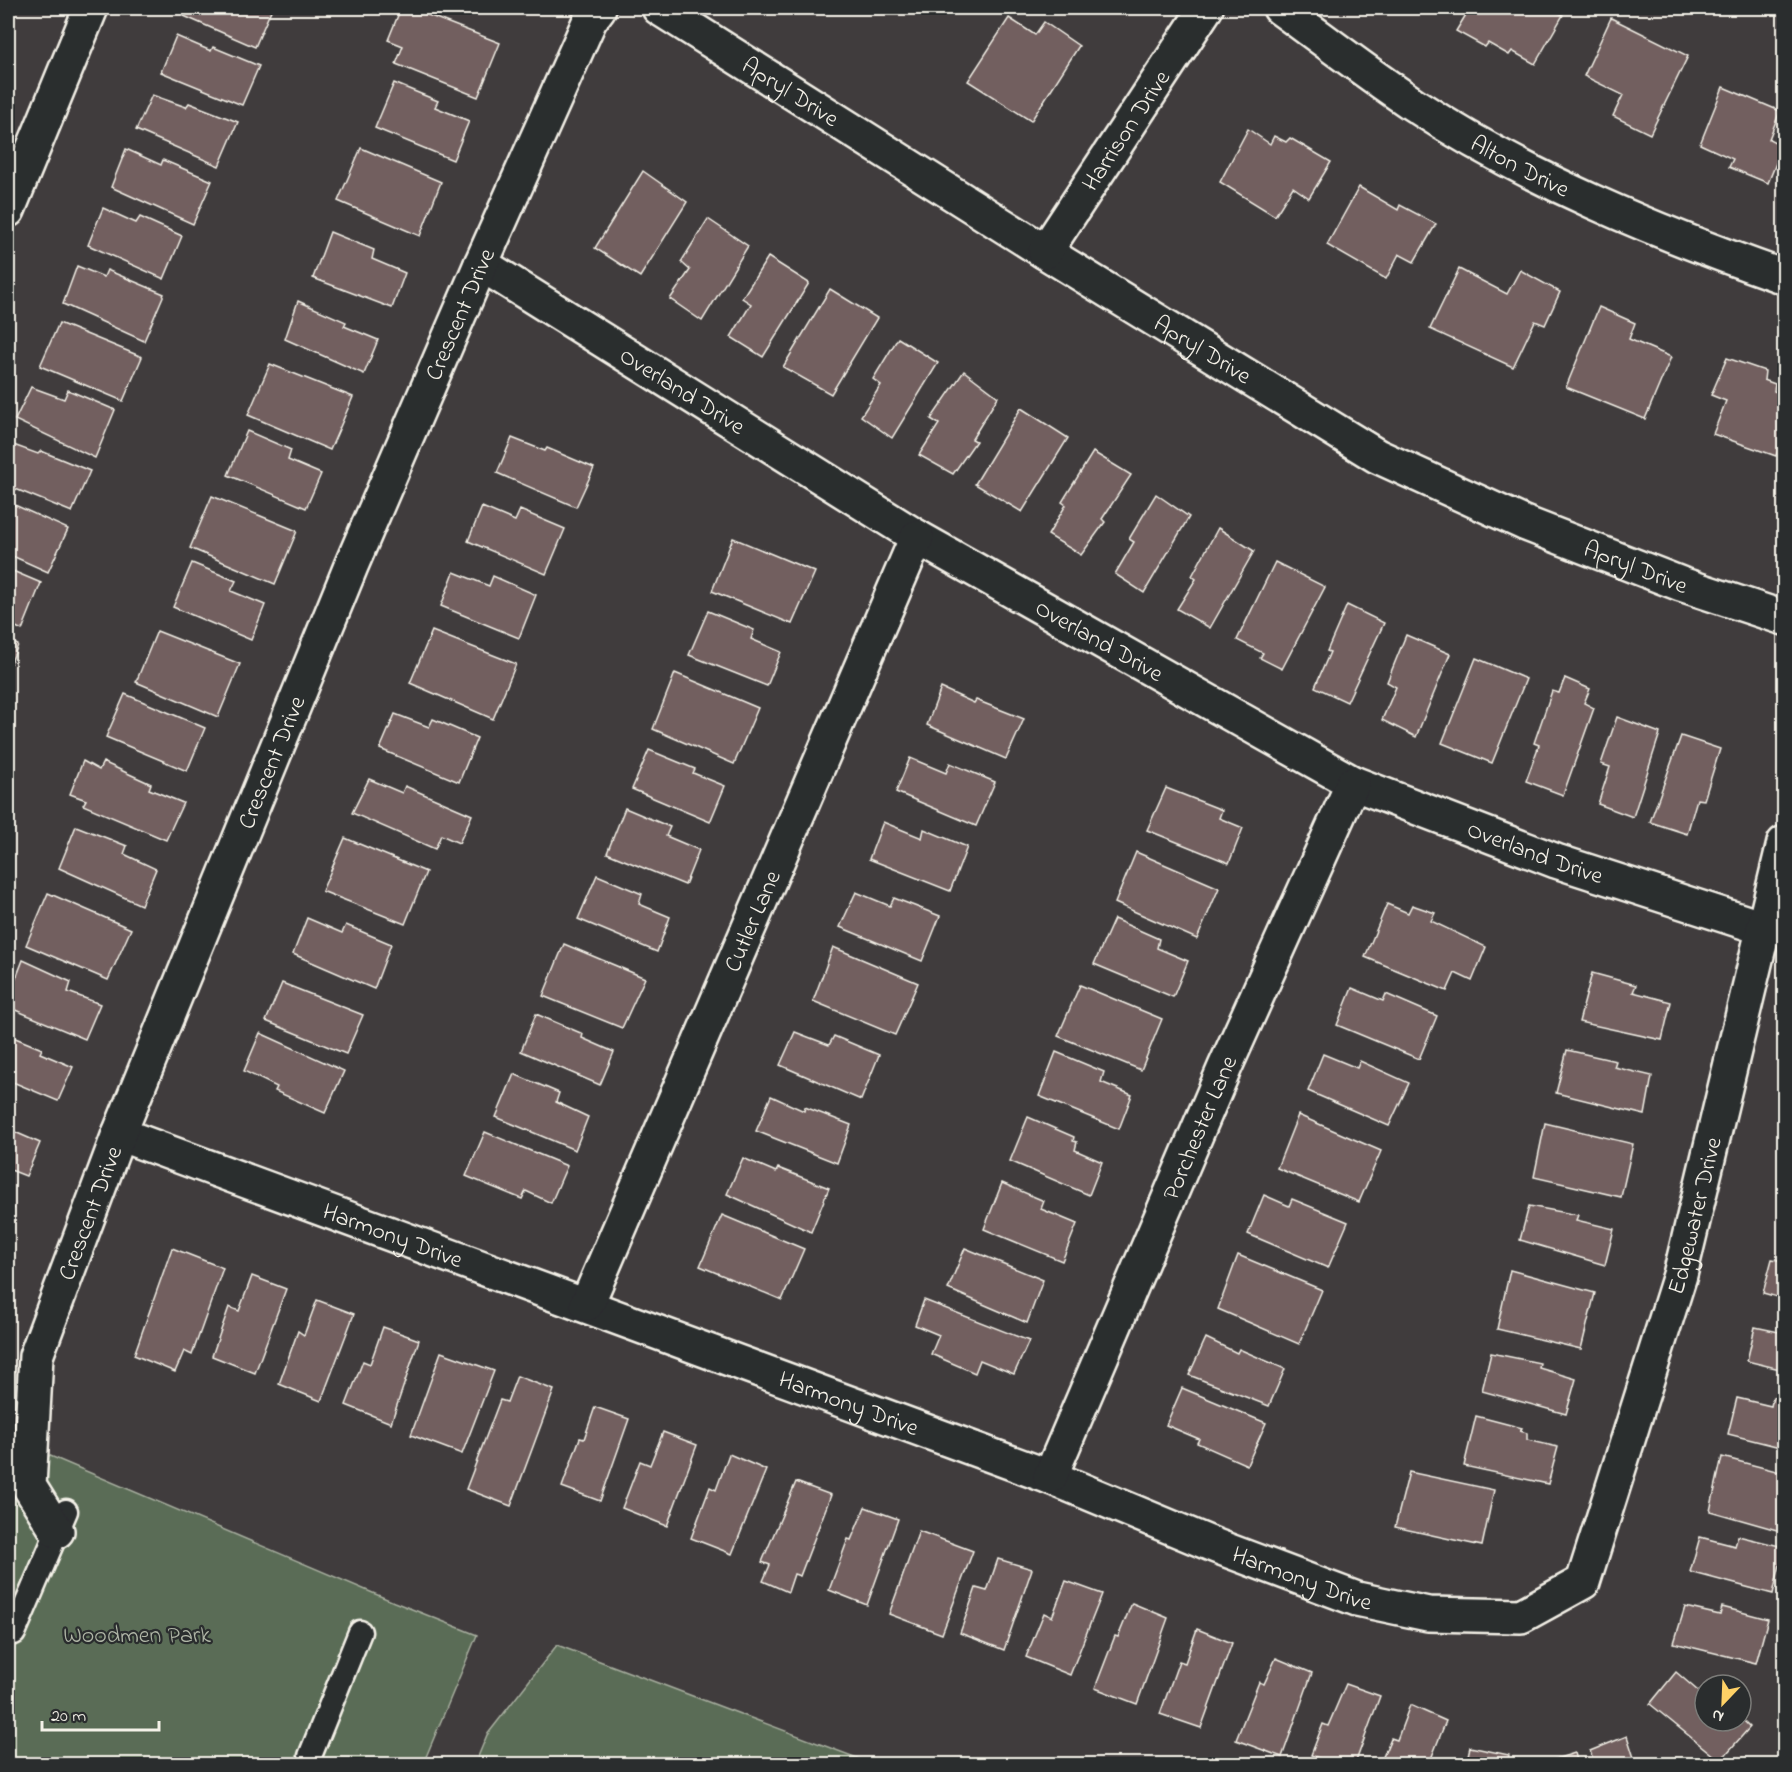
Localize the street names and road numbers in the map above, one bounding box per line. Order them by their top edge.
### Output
street label: Apryl Drive [734,50,845,137]
street label: Harrison Drive [1075,64,1180,199]
street label: Alton Drive [1463,128,1575,208]
street label: Crescent Drive [418,243,506,387]
street label: Apryl Drive [1146,308,1257,395]
street label: Overland Drive [612,340,751,445]
street label: Apryl Drive [1578,533,1692,605]
street label: Overland Drive [1028,592,1169,693]
street label: Crescent Drive [230,691,316,835]
street label: Overland Drive [1461,813,1607,895]
street label: Cutler Lane [717,865,792,978]
street label: Porchester Lane [1155,1050,1248,1206]
street label: Edgewater Drive [1660,1134,1733,1299]
street label: Crescent Drive [51,1141,133,1286]
street label: Harmony Drive [317,1195,467,1279]
street label: Harmony Drive [773,1364,923,1447]
street label: Harmony Drive [1226,1539,1375,1622]

